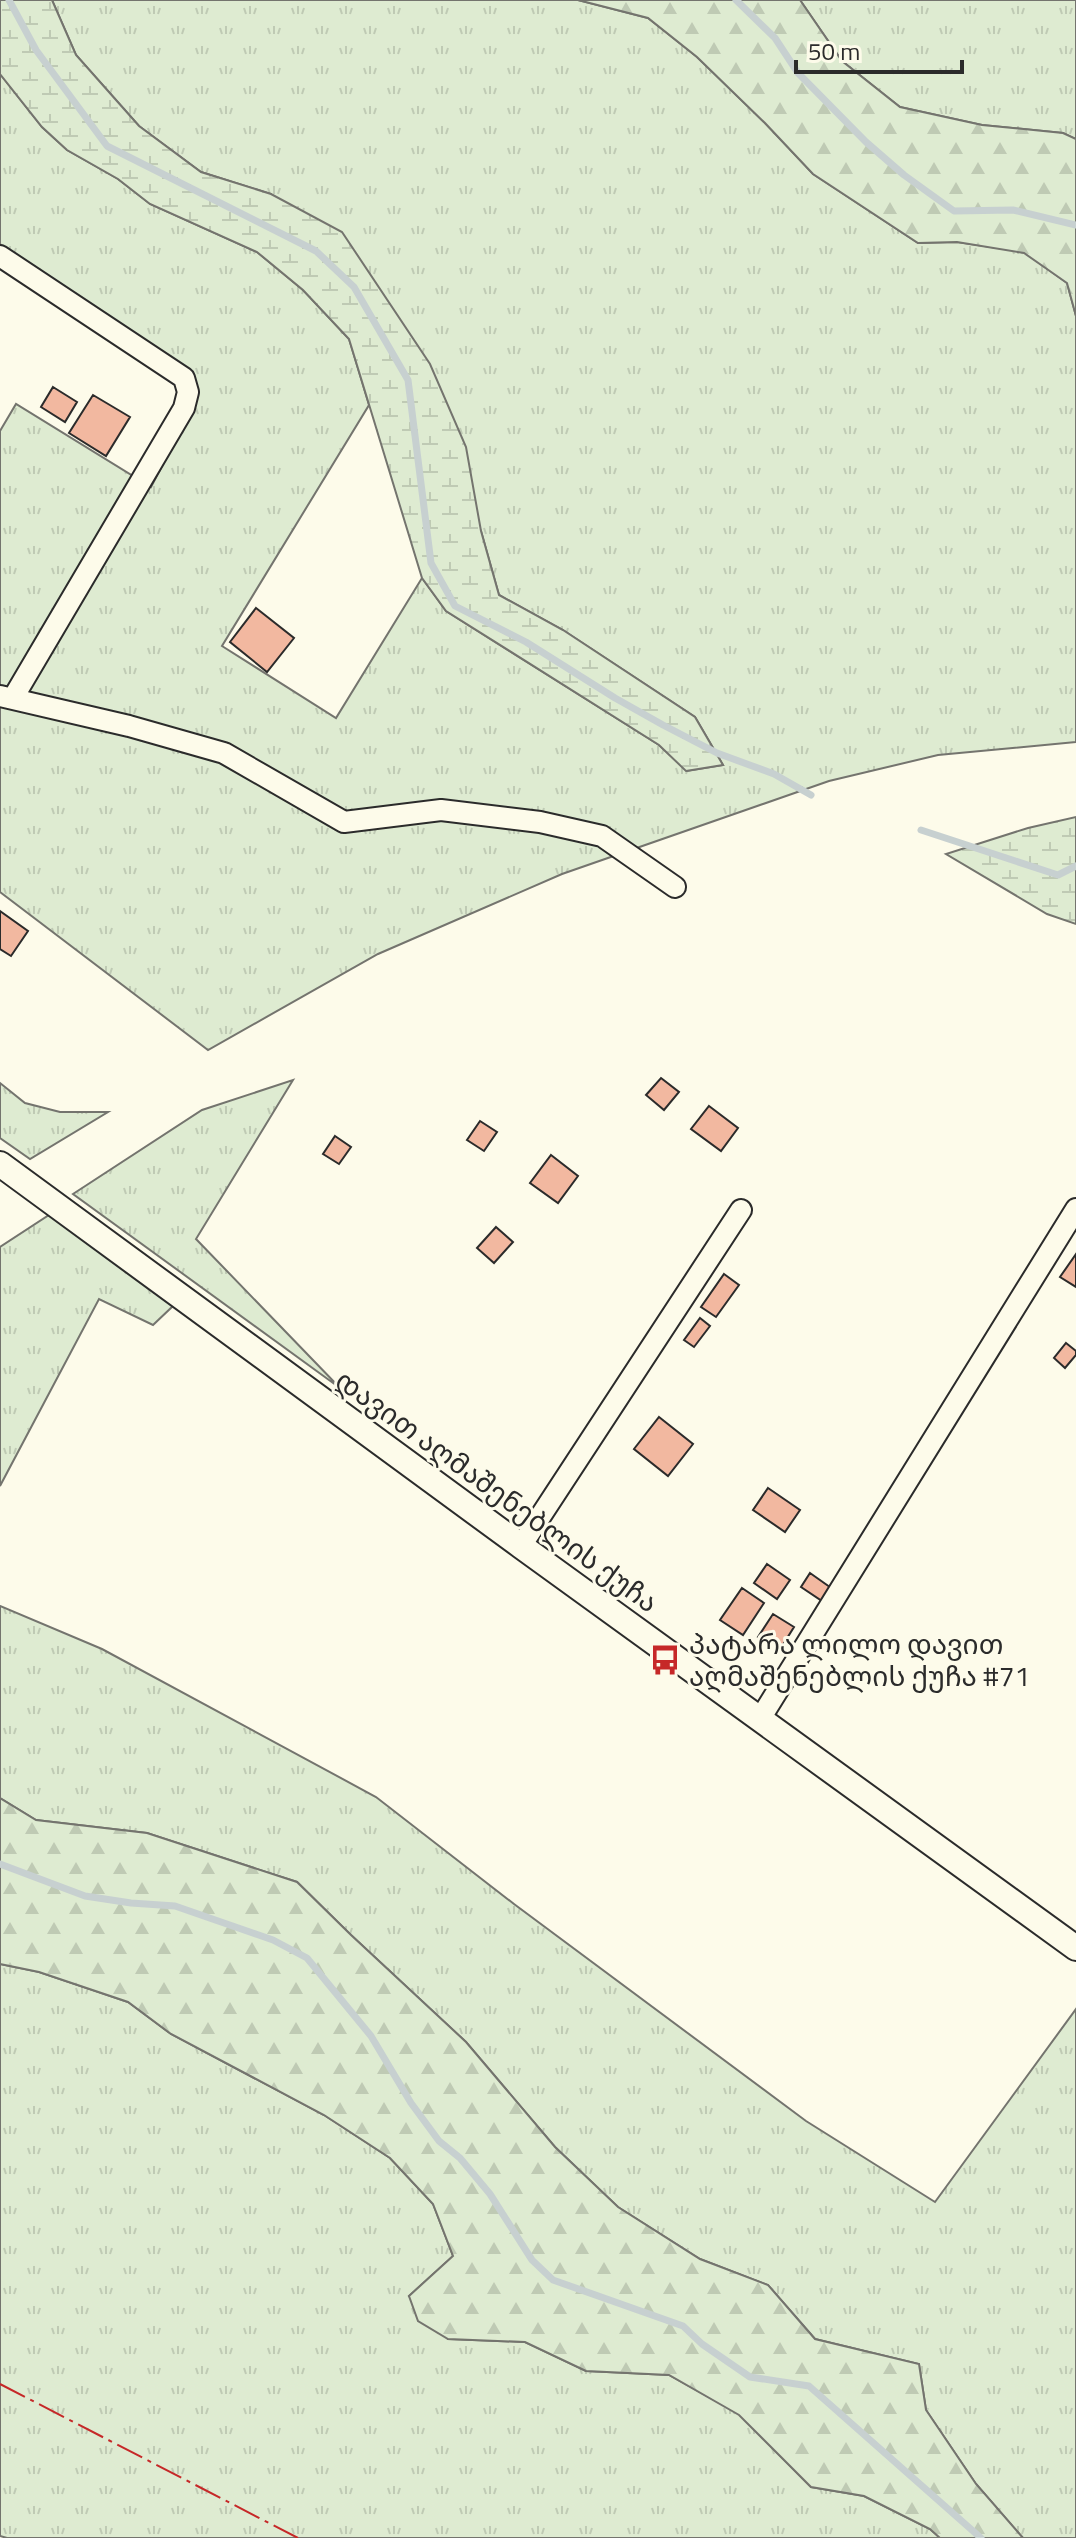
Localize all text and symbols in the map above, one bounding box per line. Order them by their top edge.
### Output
scale bar [796,24,962,74]
text: 50 m [808,33,860,69]
street label: დავით აღმაშენებლის ქუჩა [327,1358,668,1623]
place label: პატარა ლილო დავით აღმაშენებლის ქუჩა #71 [689,1622,1030,1697]
bus stop icon: პატარა ლილო დავით აღმაშენებლის ქუჩა #71 [648,1643,682,1677]

